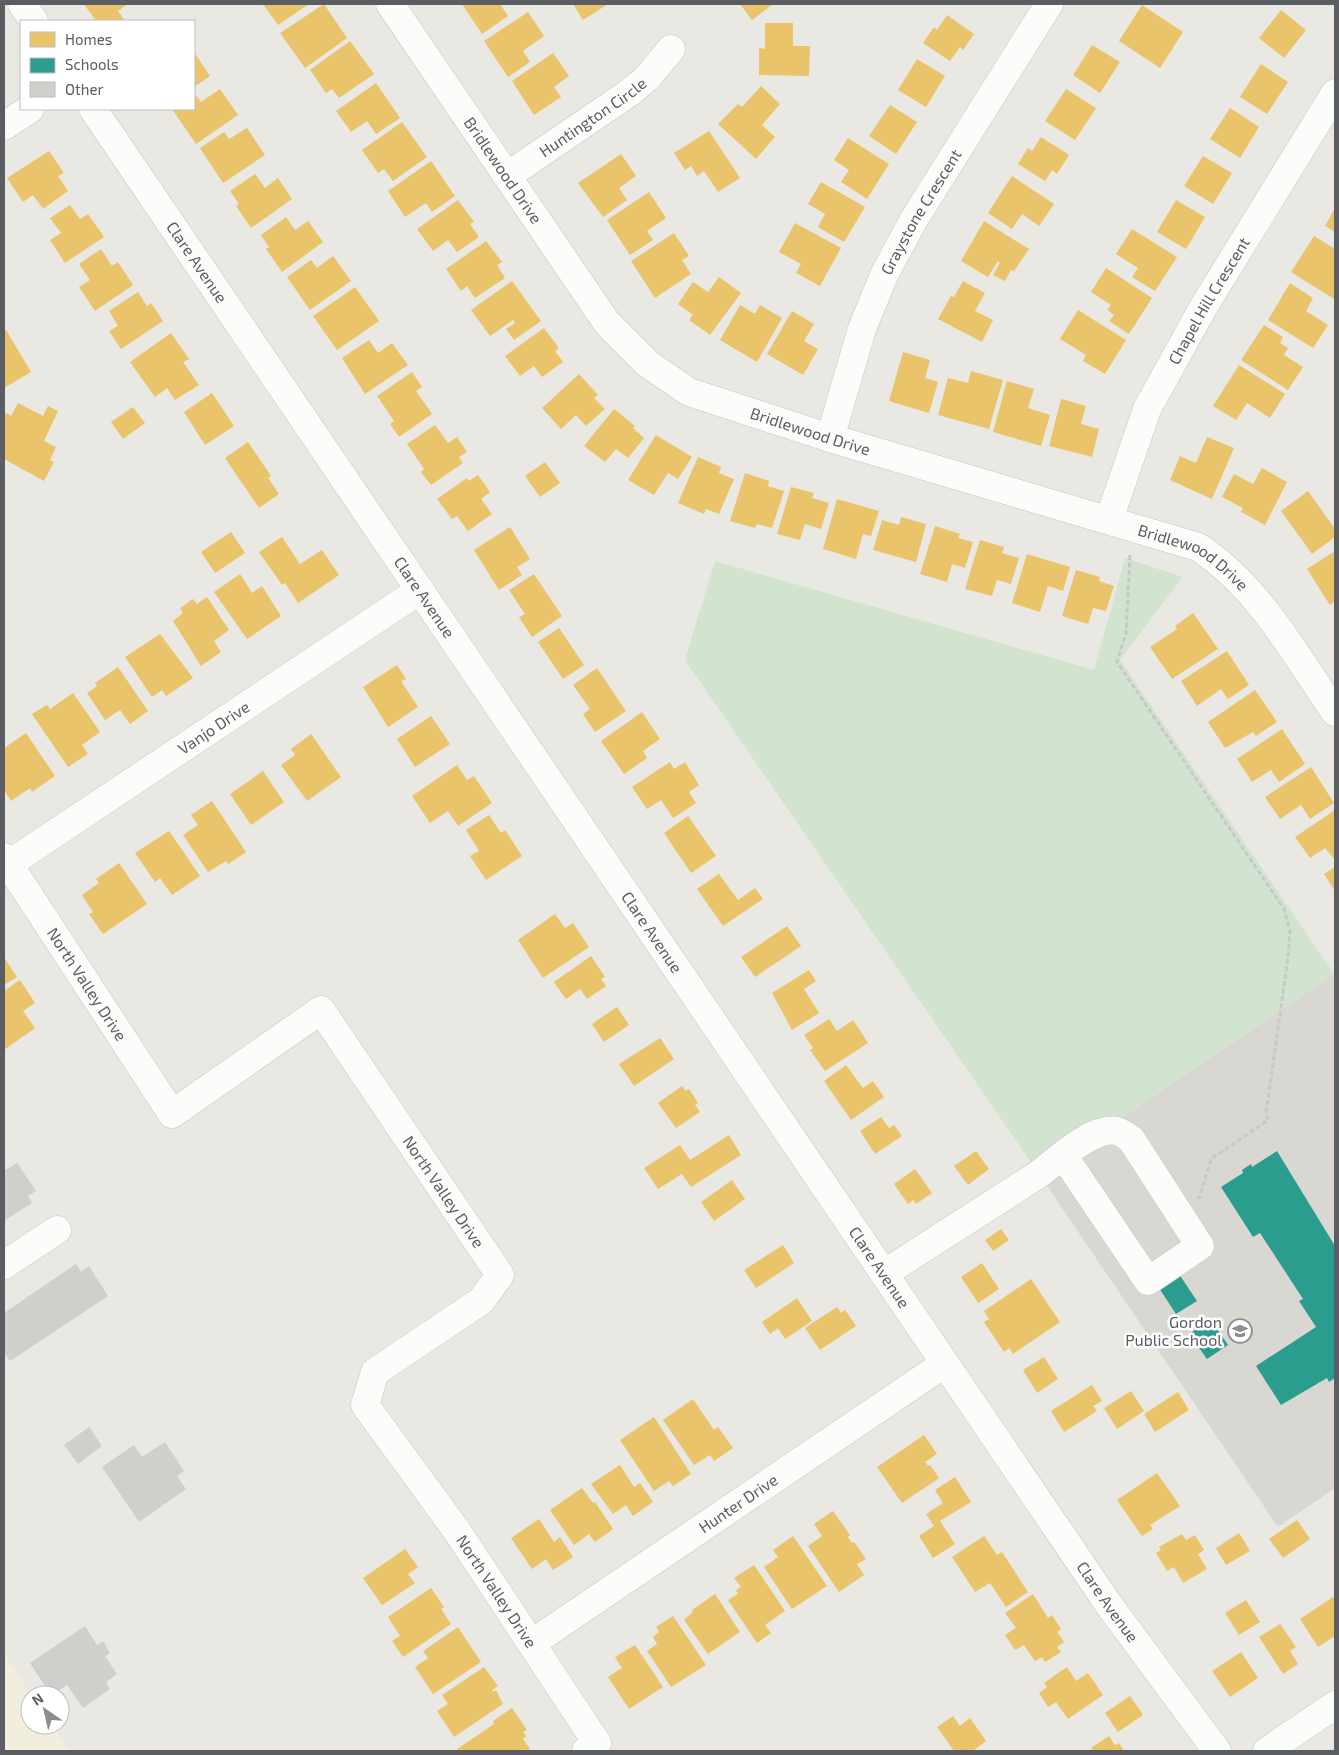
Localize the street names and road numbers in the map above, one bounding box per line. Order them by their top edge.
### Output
street label: Huntington Circle [535,73,650,160]
street label: Bridlewood Drive [460,113,546,227]
street label: Graystone Crescent [876,145,965,278]
street label: Clare Avenue [163,217,232,306]
street label: Chapel Hill Crescent [1164,233,1253,367]
street label: Bridlewood Drive [748,403,873,458]
street label: Bridlewood Drive [1136,520,1253,594]
street label: Clare Avenue [391,552,459,641]
street label: Vanjo Drive [174,696,253,758]
street label: Clare Avenue [618,887,687,976]
street label: North Valley Drive [44,924,131,1044]
street label: North Valley Drive [400,1132,489,1251]
street label: Clare Avenue [846,1223,914,1311]
street label: Hunter Drive [695,1469,781,1536]
street label: North Valley Drive [453,1531,541,1651]
street label: Clare Avenue [1073,1558,1143,1646]

